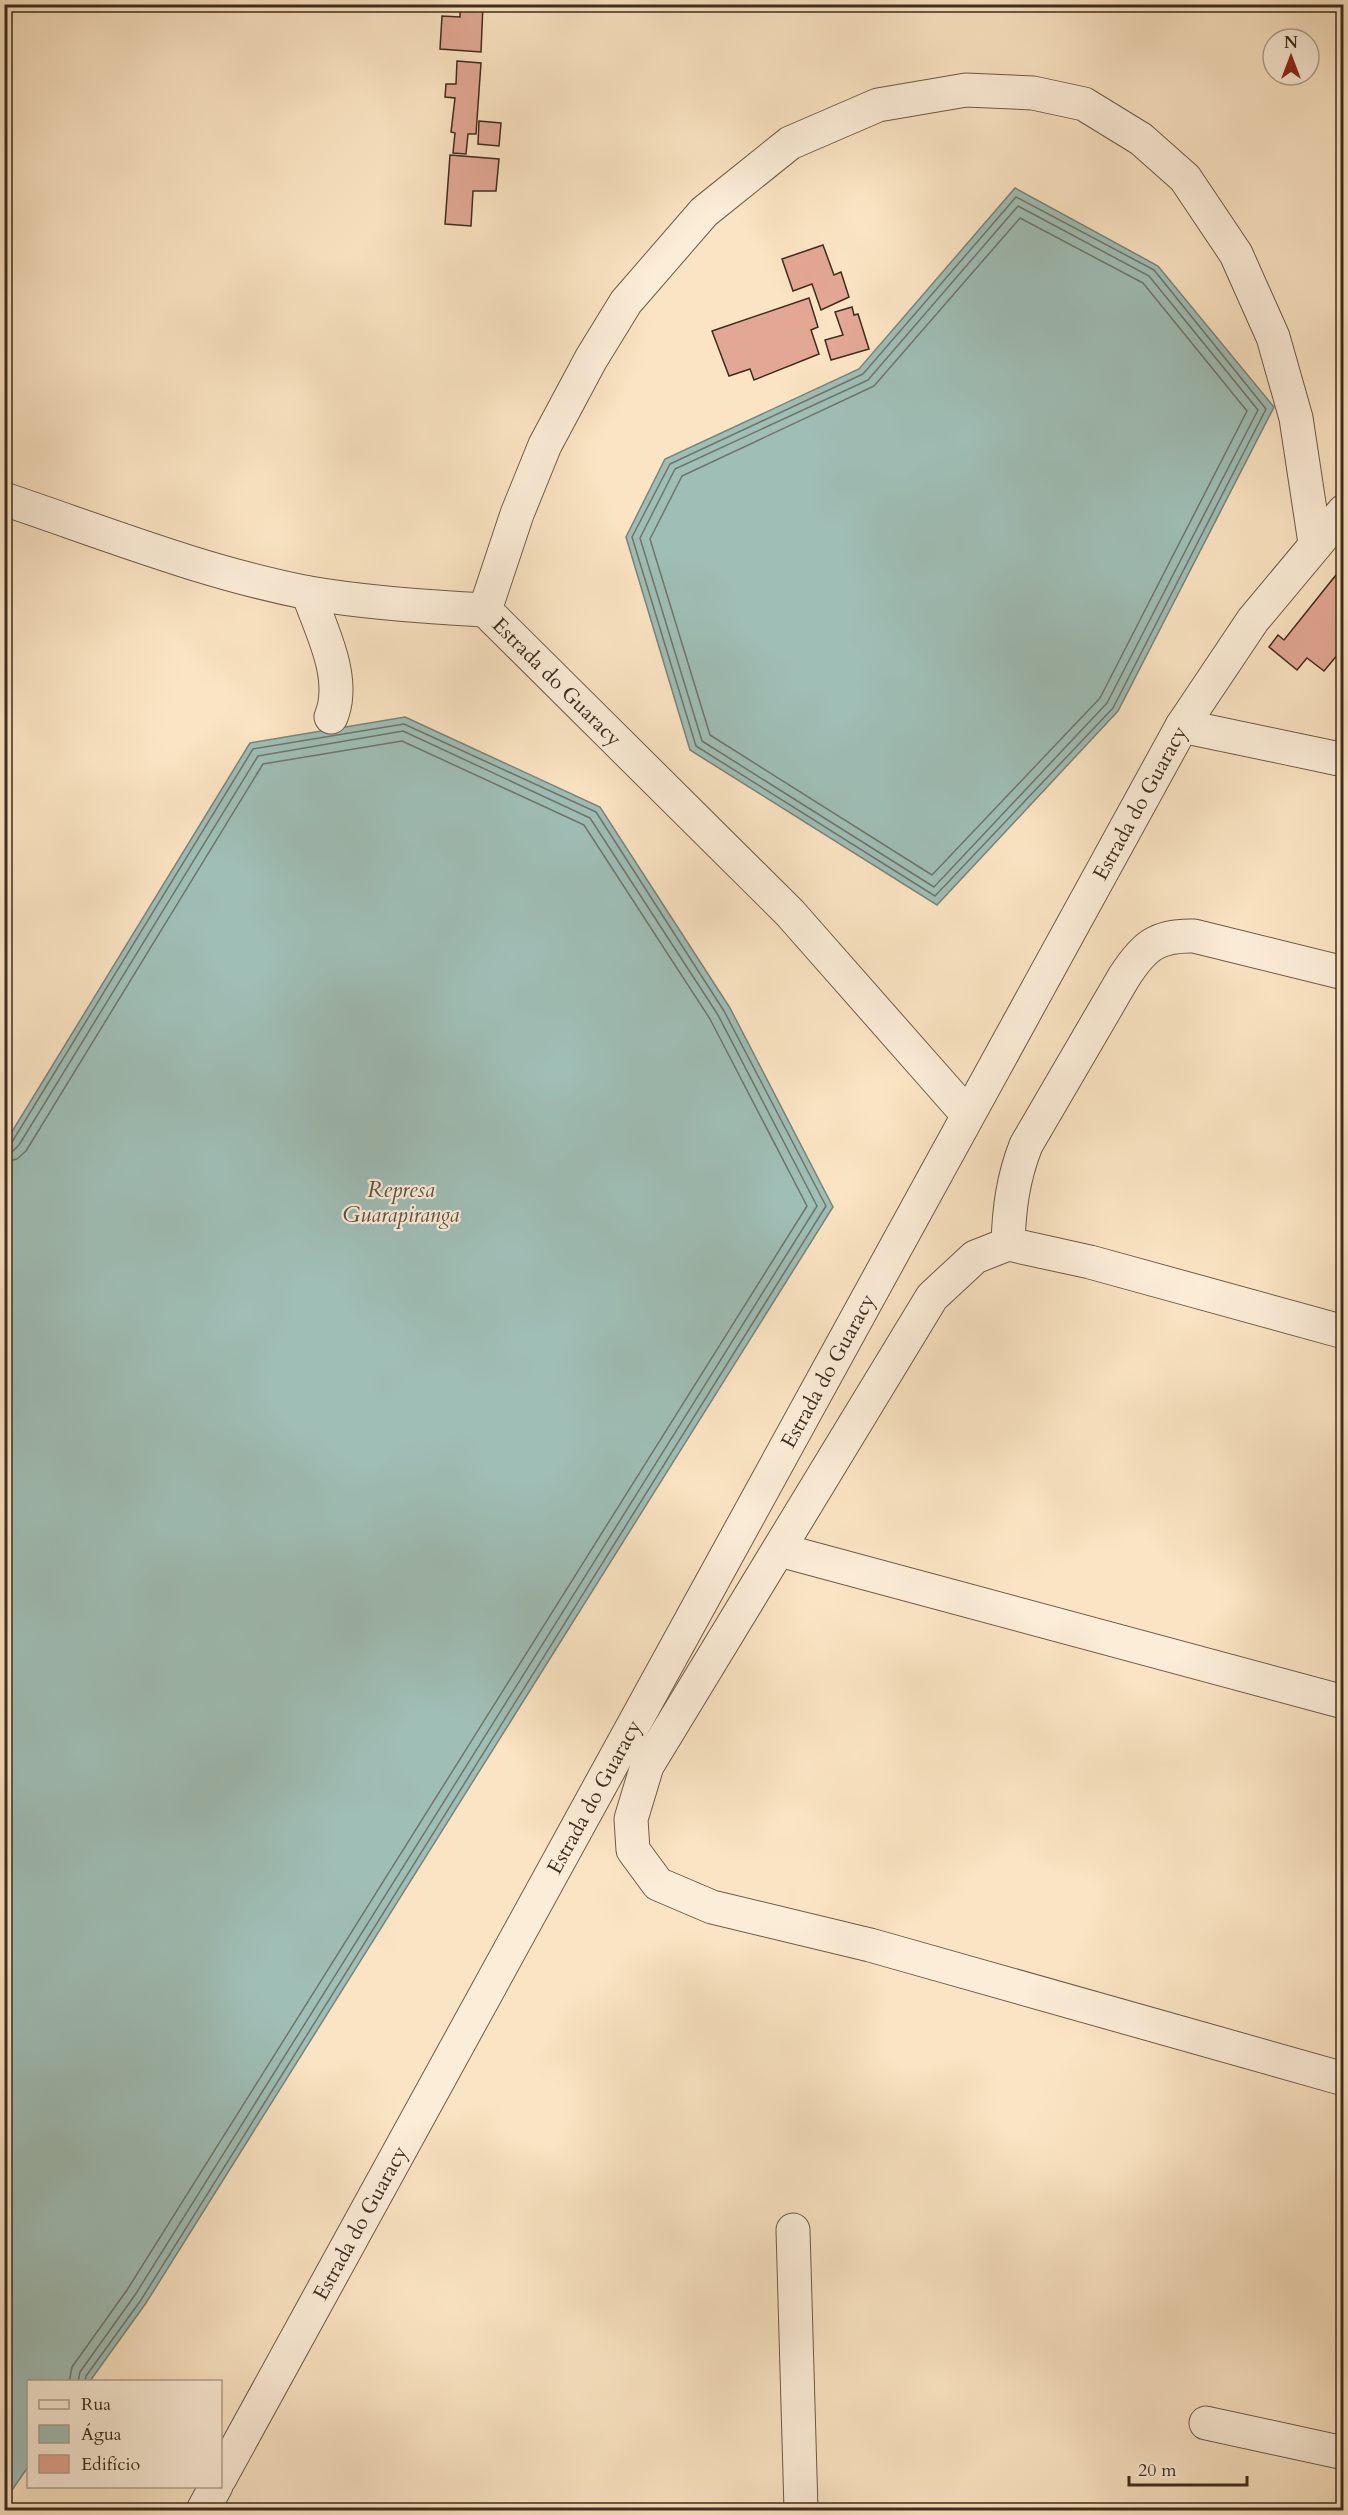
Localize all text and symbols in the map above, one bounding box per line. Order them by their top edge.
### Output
north arrow [1261,27,1321,87]
text: N [1284,32,1298,54]
street label: Estrada do Guaracy [485,611,628,753]
street label: Estrada do Guaracy [1086,721,1194,886]
water label: Represa Guarapiranga [343,1175,460,1230]
street label: Estrada do Guaracy [774,1289,882,1454]
street label: Estrada do Guaracy [540,1715,649,1880]
street label: Estrada do Guaracy [306,2141,415,2306]
legend [27,2380,222,2488]
text: Rua [81,2392,111,2417]
text: Água [81,2422,122,2447]
scale bar [1129,2449,1248,2487]
text: Edifício [81,2452,141,2477]
text: 20 m [1138,2458,1177,2483]

